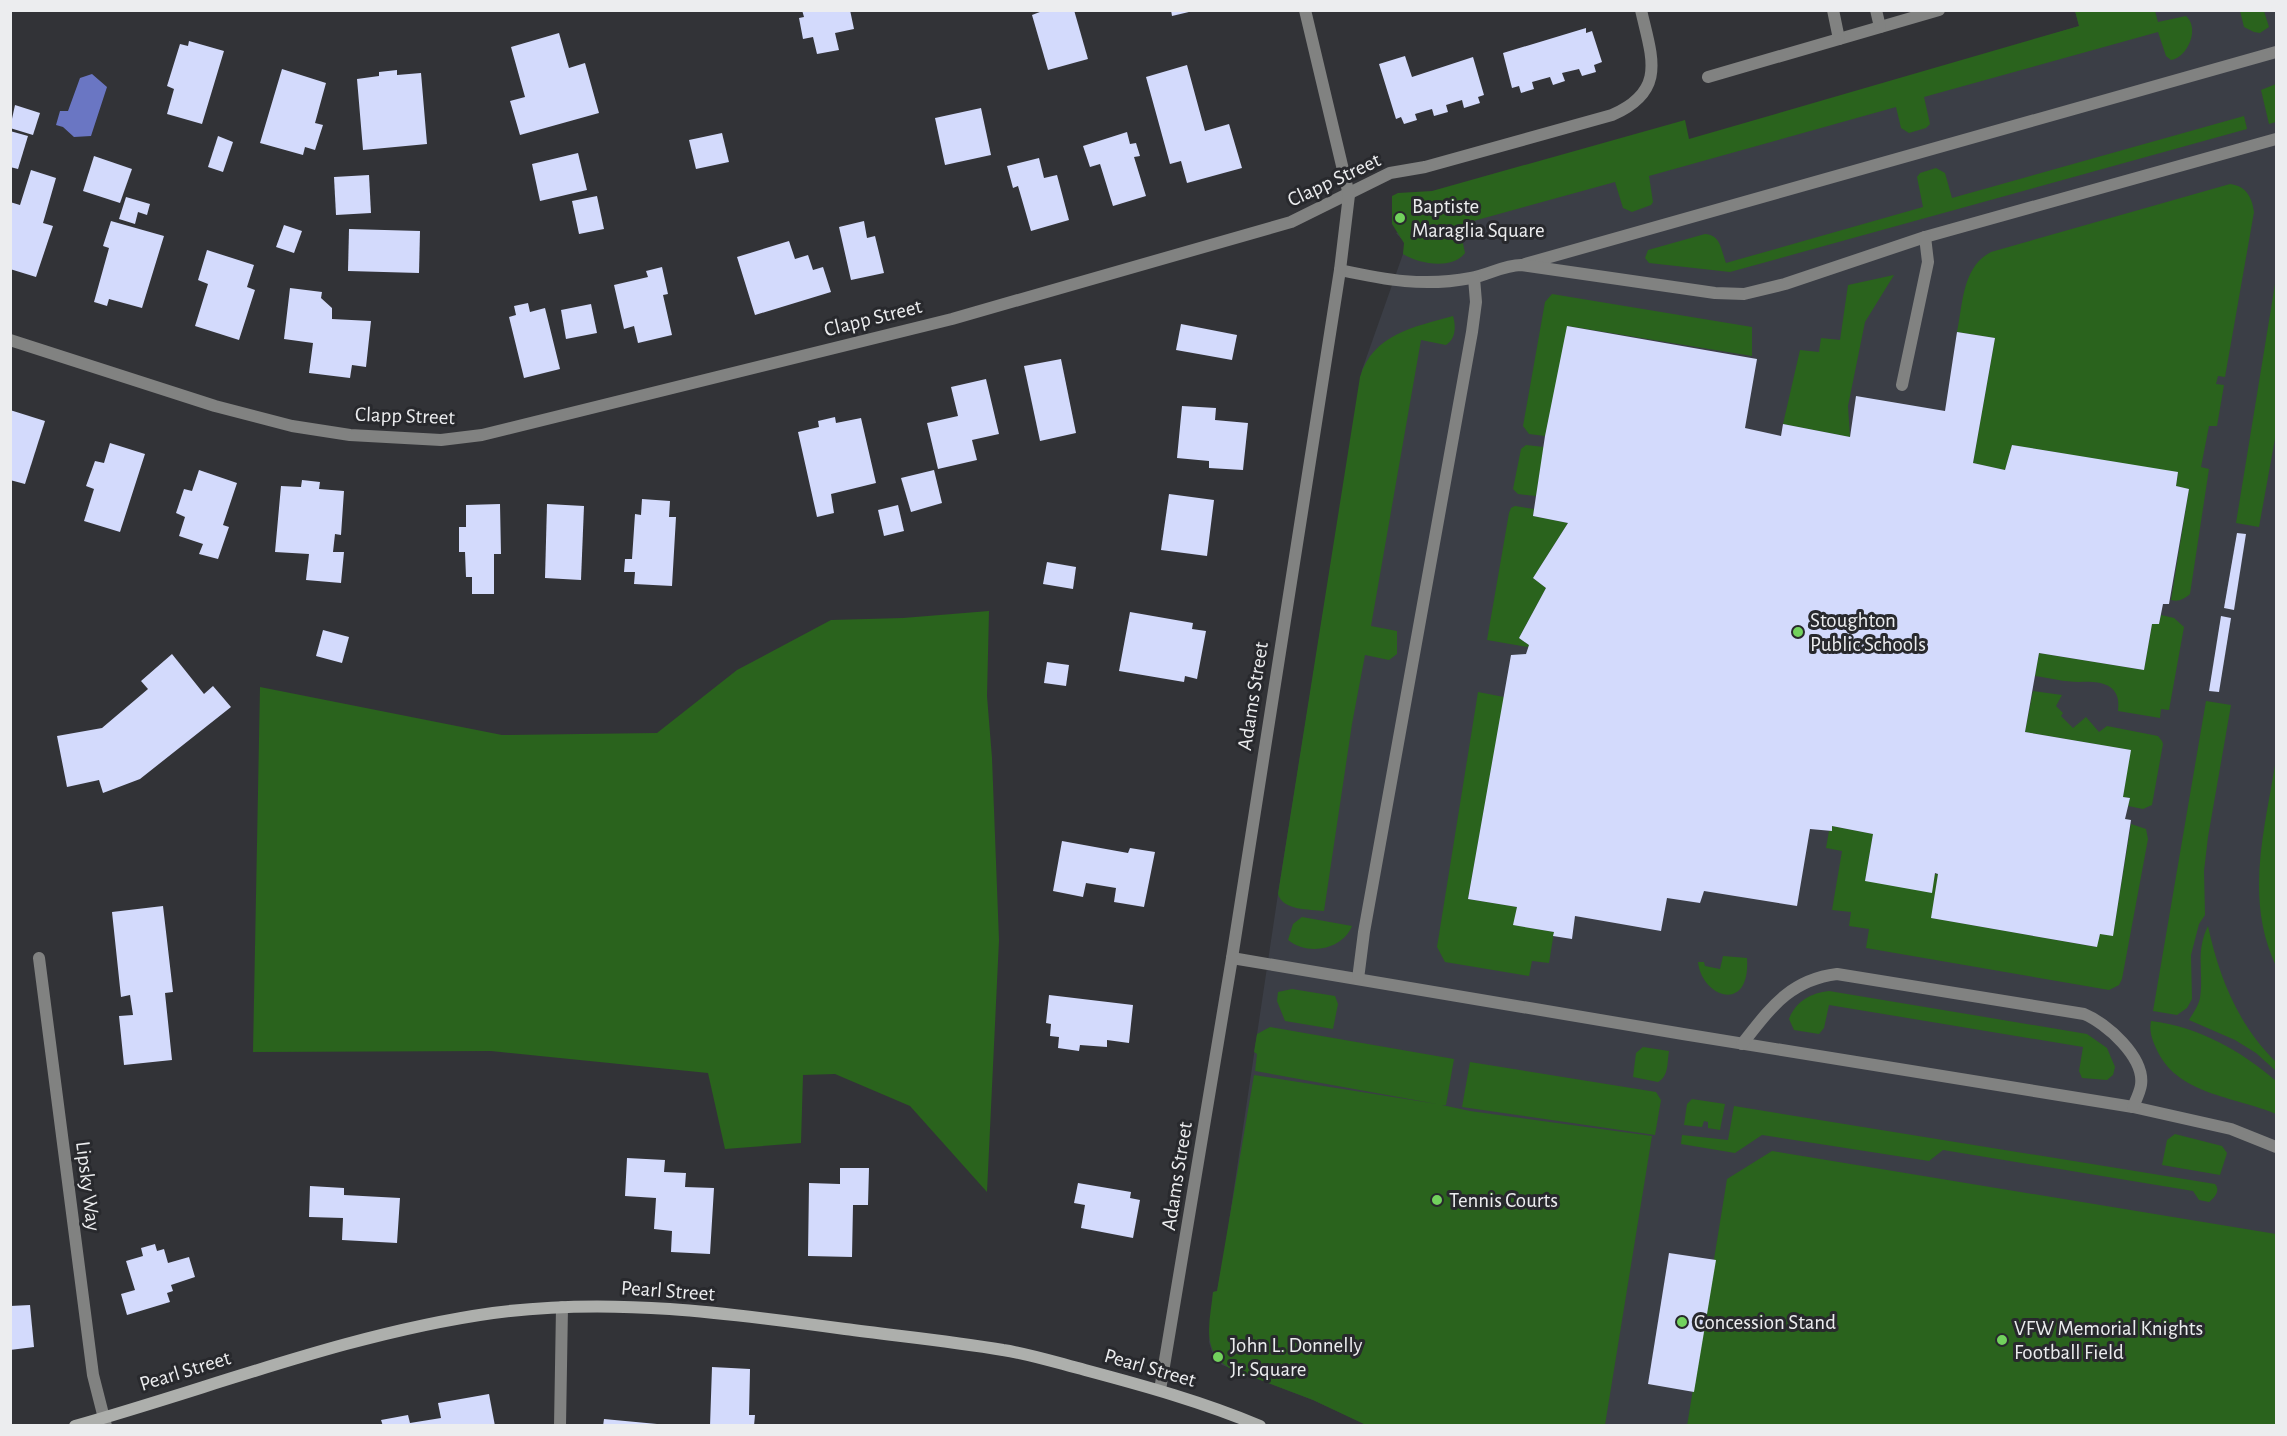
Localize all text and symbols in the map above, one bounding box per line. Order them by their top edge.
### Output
street label: Clapp Street [1284,149,1384,211]
place label: Baptiste Maraglia Square [1412,196,1545,241]
marker: Baptiste Maraglia Square [1393,211,1407,225]
street label: Clapp Street [822,296,924,340]
street label: Clapp Street [355,404,456,428]
place label: Stoughton Public Schools [1810,610,1926,655]
marker: Stoughton Public Schools [1791,625,1805,639]
street label: Adams Street [1234,640,1272,752]
street label: Adams Street [1158,1120,1196,1232]
street label: Lipsky Way [72,1140,104,1232]
place label: Tennis Courts [1449,1190,1558,1211]
marker: Tennis Courts [1430,1193,1444,1207]
street label: Pearl Street [620,1277,716,1305]
place label: Concession Stand [1694,1312,1836,1333]
marker: Concession Stand [1675,1315,1689,1329]
place label: VFW Memorial Knights Football Field [2014,1318,2203,1363]
marker: VFW Memorial Knights Football Field [1995,1333,2009,1347]
place label: John L. Donnelly Jr. Square [1230,1335,1363,1380]
street label: Pearl Street [1102,1345,1198,1391]
street label: Pearl Street [137,1347,233,1395]
marker: John L. Donnelly Jr. Square [1211,1350,1225,1364]

